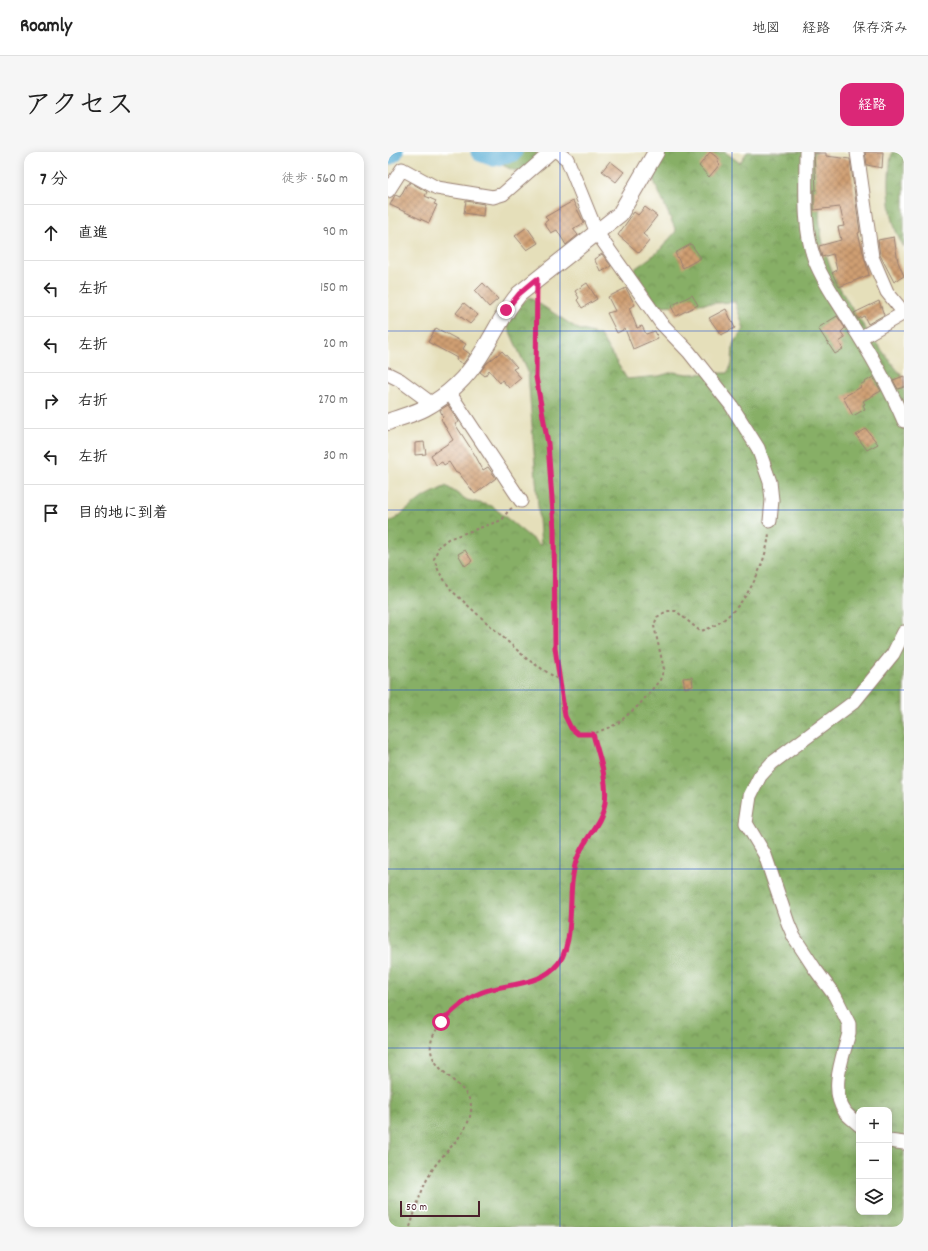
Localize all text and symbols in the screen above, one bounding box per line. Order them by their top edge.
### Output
text: Roamly [20,14,72,41]
text: 地図 [752,19,780,39]
text: 経路 [802,19,830,39]
text: 保存済み [852,19,908,39]
button: 経路 [840,83,904,126]
text: アクセス [24,88,134,128]
text: 7 分 [40,169,67,193]
text: 徒歩 · 560 m [282,170,348,189]
icon: ahead [40,222,62,244]
text: 直進 [78,223,108,245]
text: 90 m [323,223,348,242]
icon: left [40,278,62,300]
text: 左折 [78,279,108,301]
text: 150 m [320,279,348,298]
route end [497,301,515,319]
icon: left [40,334,62,356]
text: 左折 [78,335,108,357]
text: 20 m [323,335,348,354]
icon: right [40,390,62,412]
text: 右折 [78,391,108,413]
text: 270 m [318,391,348,410]
icon: left [40,446,62,468]
text: 左折 [78,447,108,469]
text: 30 m [323,447,348,466]
icon: arrive [40,502,62,524]
text: 目的地に到着 [78,503,168,525]
route start [432,1013,450,1031]
map controls [856,1107,892,1215]
button: + [856,1107,892,1143]
button: − [856,1143,892,1179]
button: layers [856,1179,892,1215]
scale bar [400,1199,480,1218]
text: 50 m [406,1200,427,1216]

